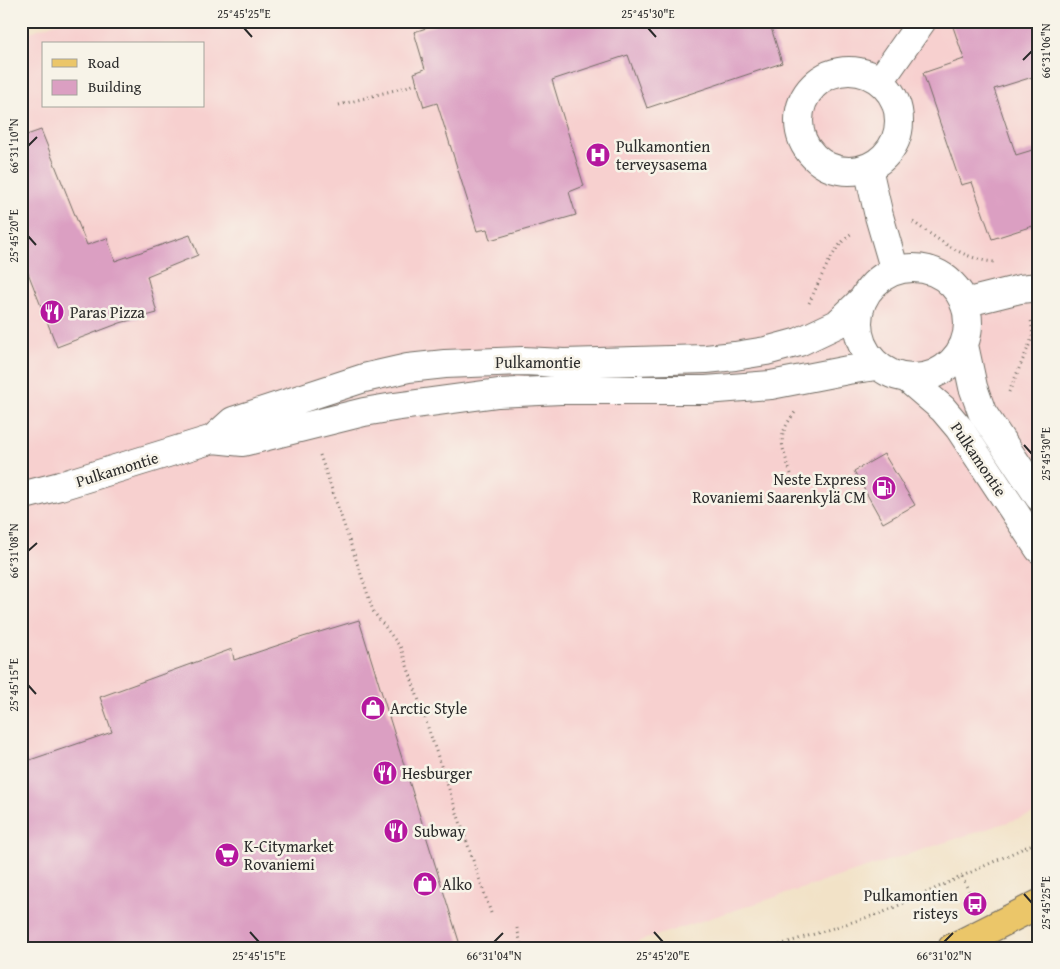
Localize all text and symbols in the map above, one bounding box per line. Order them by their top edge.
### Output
text: 25°45'25"E [217,5,271,22]
text: 25°45'30"E [621,5,675,22]
text: 66°31'06"N [1037,23,1054,79]
legend [42,42,205,108]
text: Road [88,52,119,73]
text: Building [88,76,142,97]
text: 66°31'10"N [5,118,22,174]
place label: Pulkamontien terveysasema [616,134,710,176]
hospital icon: Pulkamontien terveysasema [585,142,611,168]
text: 25°45'20"E [5,209,22,263]
restaurant icon: Paras Pizza [39,299,65,325]
place label: Paras Pizza [70,300,145,324]
street label: Pulkamontie [495,350,581,374]
street label: Pulkamontie [945,417,1013,501]
text: 25°45'30"E [1037,427,1054,481]
street label: Pulkamontie [73,445,161,493]
place label: Neste Express Rovaniemi Saarenkylä CM [692,467,866,509]
fuel station icon: Neste Express Rovaniemi Saarenkylä CM [871,475,897,501]
text: 66°31'08"N [5,523,22,579]
text: 25°45'15"E [5,658,22,712]
shop icon: Arctic Style [360,695,386,721]
place label: Arctic Style [390,696,467,720]
restaurant icon: Hesburger [372,760,398,786]
place label: Hesburger [402,761,472,785]
restaurant icon: Subway [383,818,409,844]
place label: Subway [414,819,465,843]
place label: K-Citymarket Rovaniemi [244,834,334,876]
supermarket icon: K-Citymarket Rovaniemi [214,842,240,868]
shop icon: Alko [412,871,438,897]
place label: Alko [442,872,472,896]
text: 25°45'25"E [1037,876,1054,930]
place label: Pulkamontien risteys [864,883,958,925]
bus stop icon: Pulkamontien risteys [962,891,988,917]
text: 25°45'15"E [232,947,286,964]
text: 66°31'04"N [466,947,522,964]
text: 25°45'20"E [636,947,690,964]
text: 66°31'02"N [916,947,972,964]

